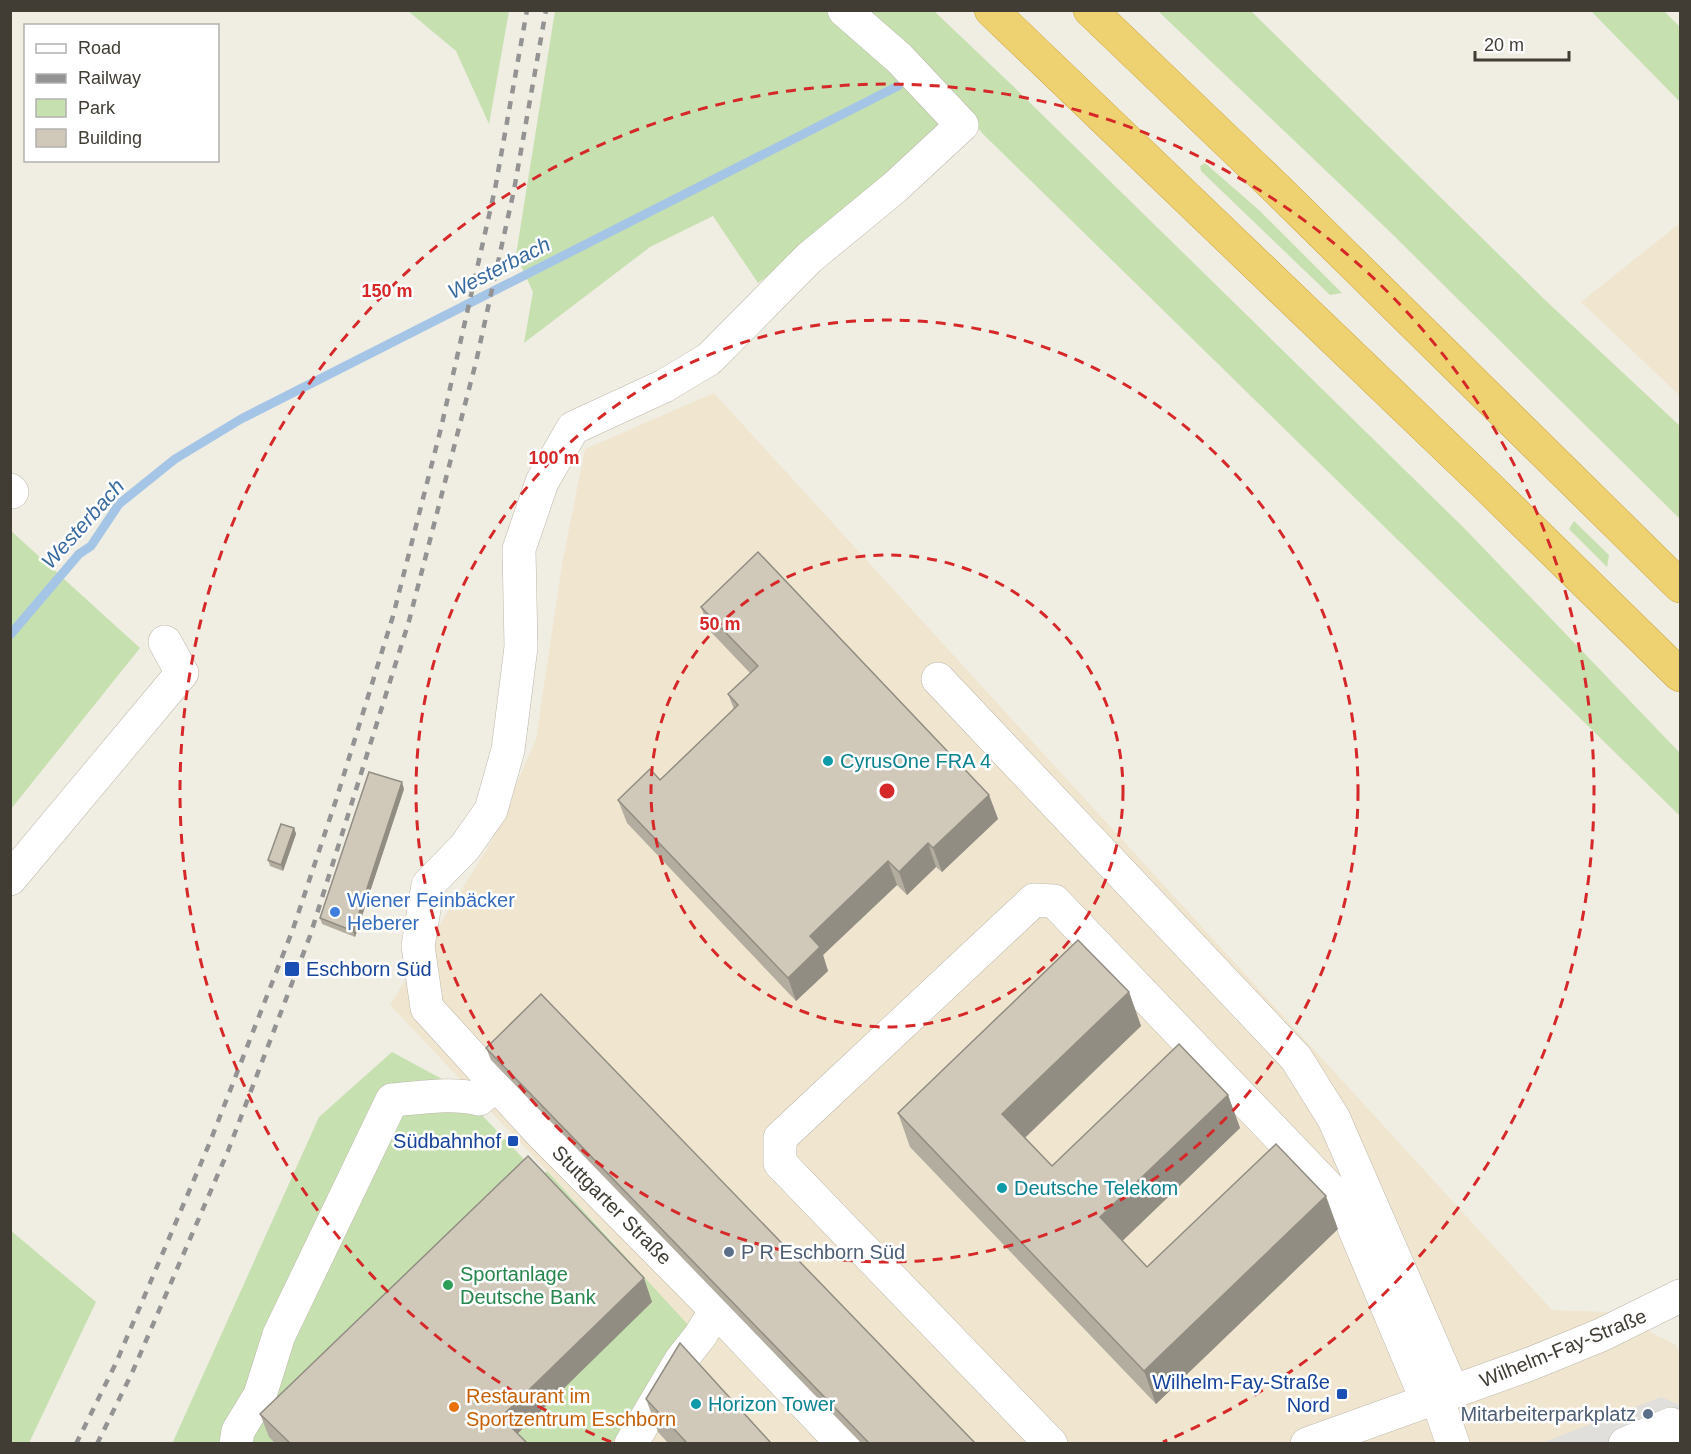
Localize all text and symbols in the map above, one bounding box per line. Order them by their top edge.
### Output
legend [24,24,219,162]
scale bar [1475,24,1570,62]
text: 20 m [1484,35,1524,55]
text: Road [78,38,121,58]
text: Railway [78,68,141,88]
text: Park [78,98,116,118]
text: Building [78,128,142,148]
water label: Westerbach [444,232,554,303]
text: 150 m [361,281,413,301]
text: 100 m [528,448,580,468]
water label: Westerbach [37,474,129,573]
text: 50 m [699,614,741,634]
place label: CyrusOne FRA 4 [840,750,991,772]
marker: CyrusOne FRA 4 [821,754,835,768]
centre of rings [877,781,897,801]
place label: Wiener Feinbäcker Heberer [347,889,515,934]
marker: Wiener Feinbäcker Heberer [328,905,342,919]
place label: Eschborn Süd [306,958,432,980]
marker: Eschborn Süd [283,960,301,978]
place label: Südbahnhof [393,1130,501,1152]
marker: Südbahnhof [506,1134,520,1148]
street label: Stuttgarter Straße [548,1141,676,1269]
place label: Deutsche Telekom [1014,1177,1178,1199]
marker: Deutsche Telekom [995,1181,1009,1195]
place label: P R Eschborn Süd [741,1241,905,1263]
marker: P R Eschborn Süd [722,1245,736,1259]
place label: Sportanlage Deutsche Bank [460,1263,597,1308]
marker: Sportanlage Deutsche Bank [441,1278,455,1292]
street label: Wilhelm-Fay-Straße [1476,1304,1650,1392]
place label: Wilhelm-Fay-Straße Nord [1152,1371,1330,1416]
place label: Restaurant im Sportzentrum Eschborn [466,1385,676,1430]
marker: Wilhelm-Fay-Straße Nord [1335,1387,1349,1401]
place label: Horizon Tower [708,1393,836,1415]
marker: Horizon Tower [689,1397,703,1411]
marker: Restaurant im Sportzentrum Eschborn [447,1400,461,1414]
place label: Mitarbeiterparkplatz [1460,1403,1636,1425]
marker: Mitarbeiterparkplatz [1641,1407,1655,1421]

